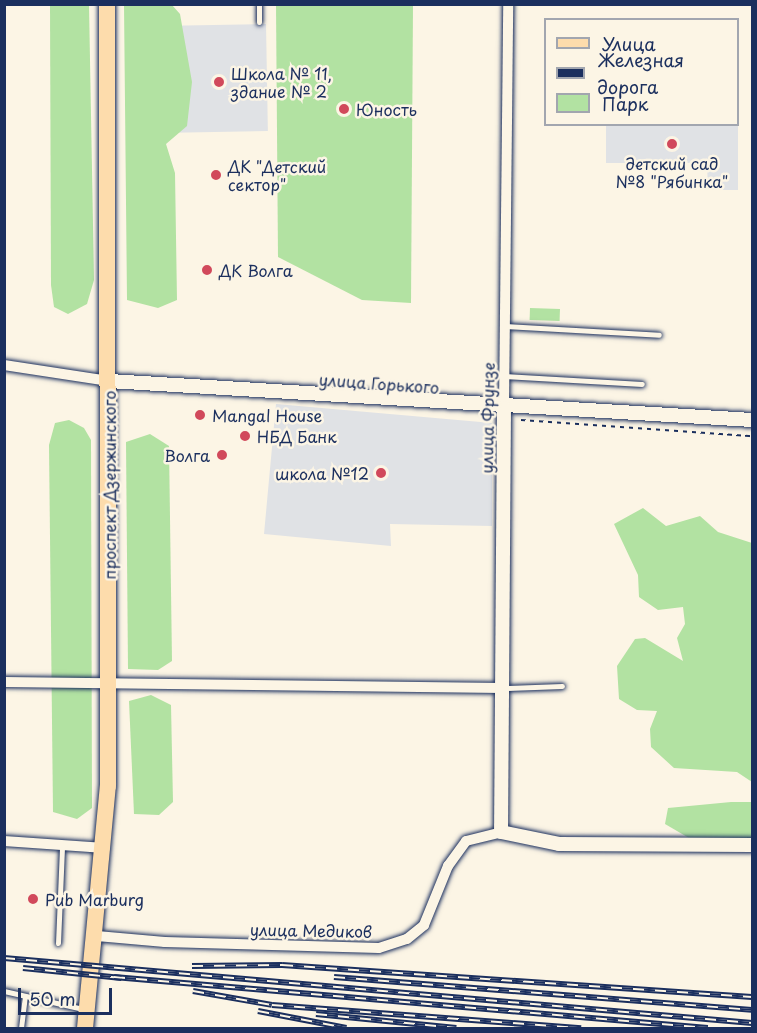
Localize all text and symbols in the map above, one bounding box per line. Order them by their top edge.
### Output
legend [544,18,739,126]
text: Улица [602,30,656,57]
text: Железная дорога [597,46,684,100]
place label: Школа № 11, здание № 2 [231,63,333,101]
marker: Школа № 11, здание № 2 [212,75,226,89]
text: Парк [602,90,648,117]
place label: Юность [356,99,417,119]
marker: Юность [337,102,351,116]
marker: детский сад №8 "Рябинка" [665,137,679,151]
place label: детский сад №8 "Рябинка" [615,153,729,191]
place label: ДК "Детский сектор" [228,156,327,194]
marker: ДК "Детский сектор" [209,168,223,182]
place label: ДК Волга [219,260,293,280]
marker: ДК Волга [200,263,214,277]
street label: улица Фрунзе [476,362,498,474]
street label: улица Горького [318,369,440,397]
street label: проспект Дзержинского [99,390,119,580]
place label: Mangal House [212,405,323,425]
marker: Mangal House [193,408,207,422]
place label: НБД Банк [257,426,337,446]
marker: НБД Банк [238,429,252,443]
place label: Волга [164,445,210,465]
marker: Волга [215,448,229,462]
place label: школа №12 [274,463,369,483]
marker: школа №12 [374,466,388,480]
place label: Pub Marburg [45,889,144,909]
marker: Pub Marburg [26,892,40,906]
street label: улица Медиков [249,919,373,941]
scale bar [21,976,116,1014]
text: 50 m [29,985,76,1012]

